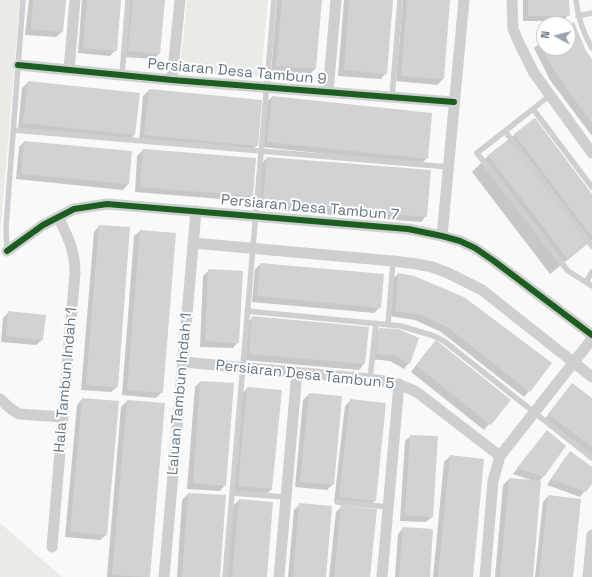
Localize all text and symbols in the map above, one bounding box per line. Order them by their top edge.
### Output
north arrow [536,16,576,56]
text: N [538,30,552,39]
street label: Persiaran Desa Tambun 9 [147,55,327,89]
street label: Persiaran Desa Tambun 7 [220,191,400,225]
street label: Hala Tambun Indah 1 [51,306,81,454]
street label: Laluan Tambun Indah 1 [164,312,196,476]
street label: Persiaran Desa Tambun 5 [215,357,395,393]

